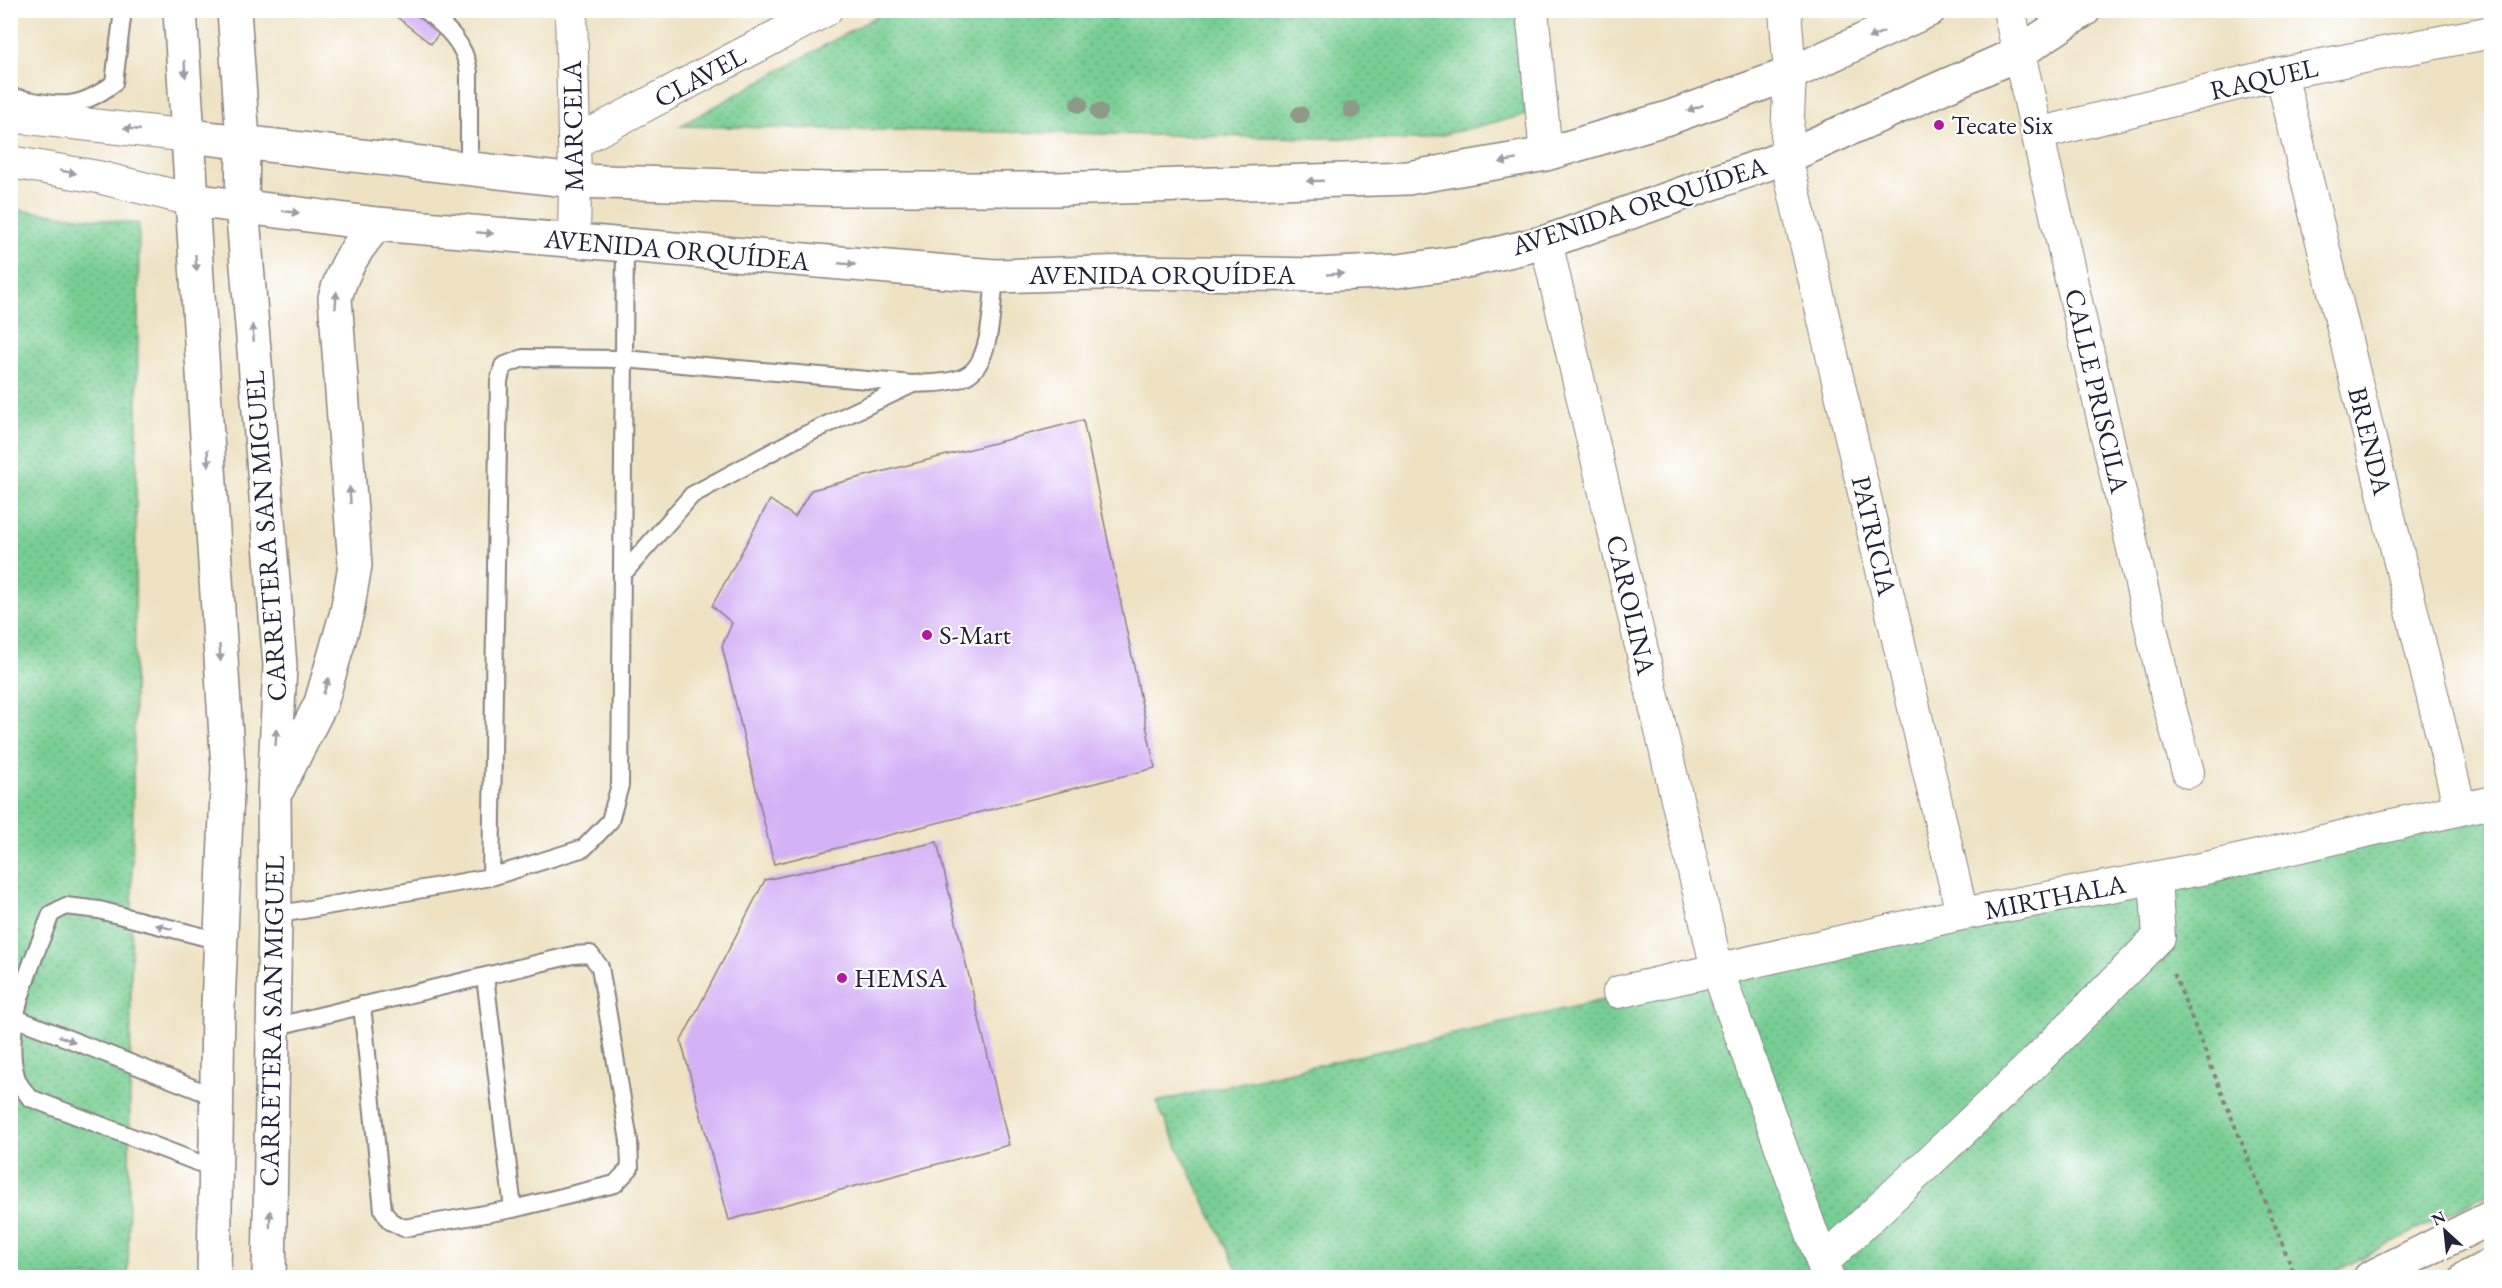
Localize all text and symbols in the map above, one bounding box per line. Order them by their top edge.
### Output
one-way arrow [1867,30,1885,40]
street label: CLAVEL [648,38,752,115]
street label: RAQUEL [2206,49,2322,108]
one-way arrow [180,59,190,78]
street label: MARCELA [554,60,591,192]
one-way arrow [1686,103,1704,113]
place label: Tecate Six [1951,107,2053,142]
marker: Tecate Six [1932,118,1946,132]
one-way arrow [122,125,141,134]
street label: AVENIDA ORQUÍDEA [1506,148,1771,264]
one-way arrow [1498,157,1517,166]
one-way arrow [59,168,78,177]
one-way arrow [1305,177,1324,186]
one-way arrow [282,207,301,217]
street label: AVENIDA ORQUÍDEA [542,220,812,279]
one-way arrow [476,228,495,238]
one-way arrow [191,254,200,273]
street label: AVENIDA ORQUÍDEA [1028,257,1295,292]
one-way arrow [837,259,856,269]
one-way arrow [1326,270,1345,279]
street label: CALLE PRISCILA [2057,285,2138,497]
one-way arrow [332,291,341,310]
one-way arrow [248,323,257,342]
street label: CARRETERA SAN MIGUEL [236,369,295,703]
street label: BRENDA [2340,383,2401,499]
one-way arrow [203,449,213,468]
street label: PATRICIA [1844,472,1905,600]
one-way arrow [345,485,354,504]
street label: CAROLINA [1598,531,1665,679]
place label: S-Mart [939,617,1012,652]
marker: S-Mart [920,628,934,642]
one-way arrow [216,643,225,662]
one-way arrow [322,677,332,695]
one-way arrow [272,727,281,746]
street label: CARRETERA SAN MIGUEL [251,855,292,1187]
street label: MIRTHALA [1981,866,2129,927]
one-way arrow [154,921,173,931]
place label: HEMSA [854,960,947,995]
marker: HEMSA [835,971,849,985]
one-way arrow [58,1035,76,1044]
north arrow [2415,1201,2475,1261]
text: N [2428,1206,2449,1230]
one-way arrow [265,1210,274,1229]

